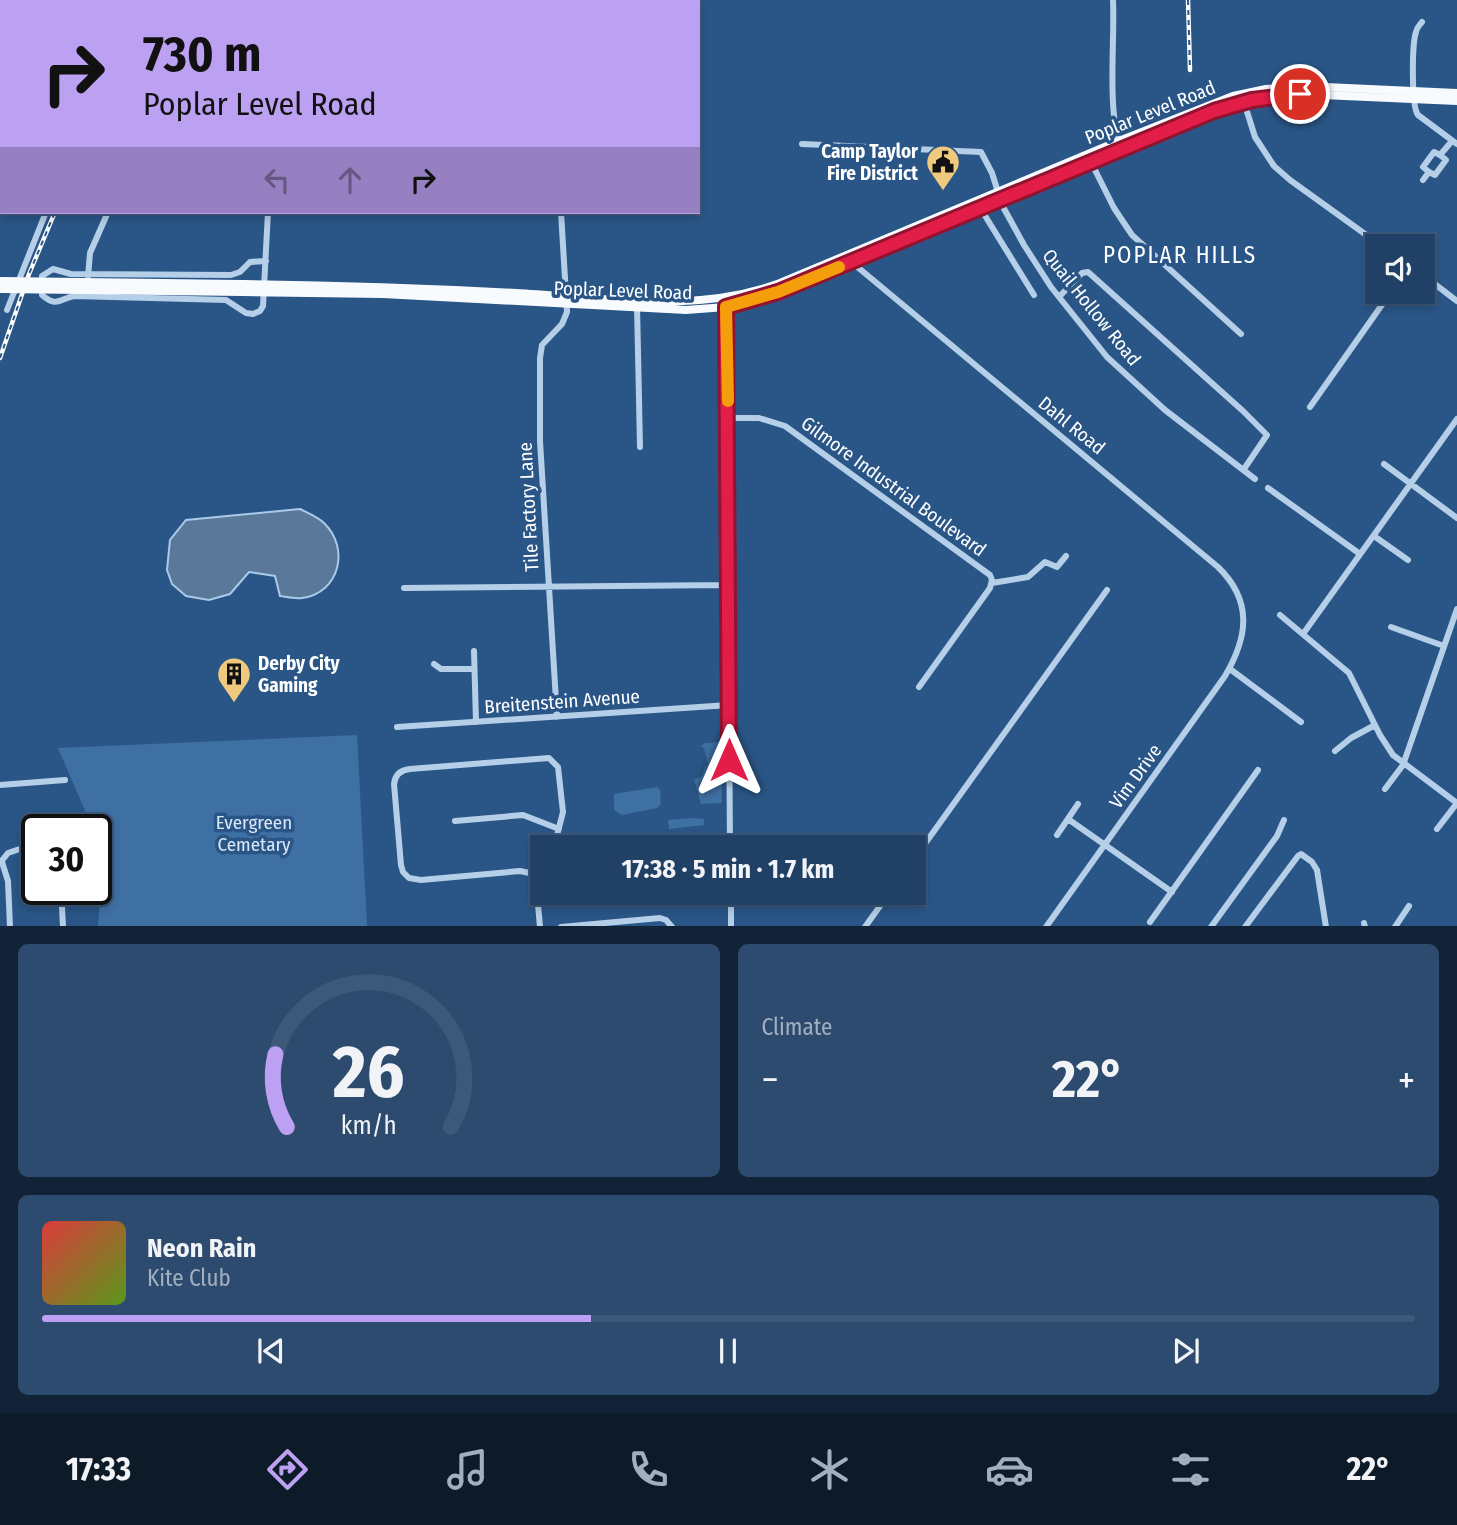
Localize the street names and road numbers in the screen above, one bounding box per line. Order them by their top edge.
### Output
street label: Poplar Level Road [1082,76,1219,149]
street label: Quail Hollow Road [1038,244,1146,370]
street label: Poplar Level Road [553,277,693,304]
street label: Dahl Road [1034,392,1110,459]
street label: Gilmore Industrial Boulevard [797,412,991,561]
street label: Tile Factory Lane [514,442,543,572]
street label: Breitenstein Avenue [484,685,641,718]
street label: Vim Drive [1104,740,1166,813]

